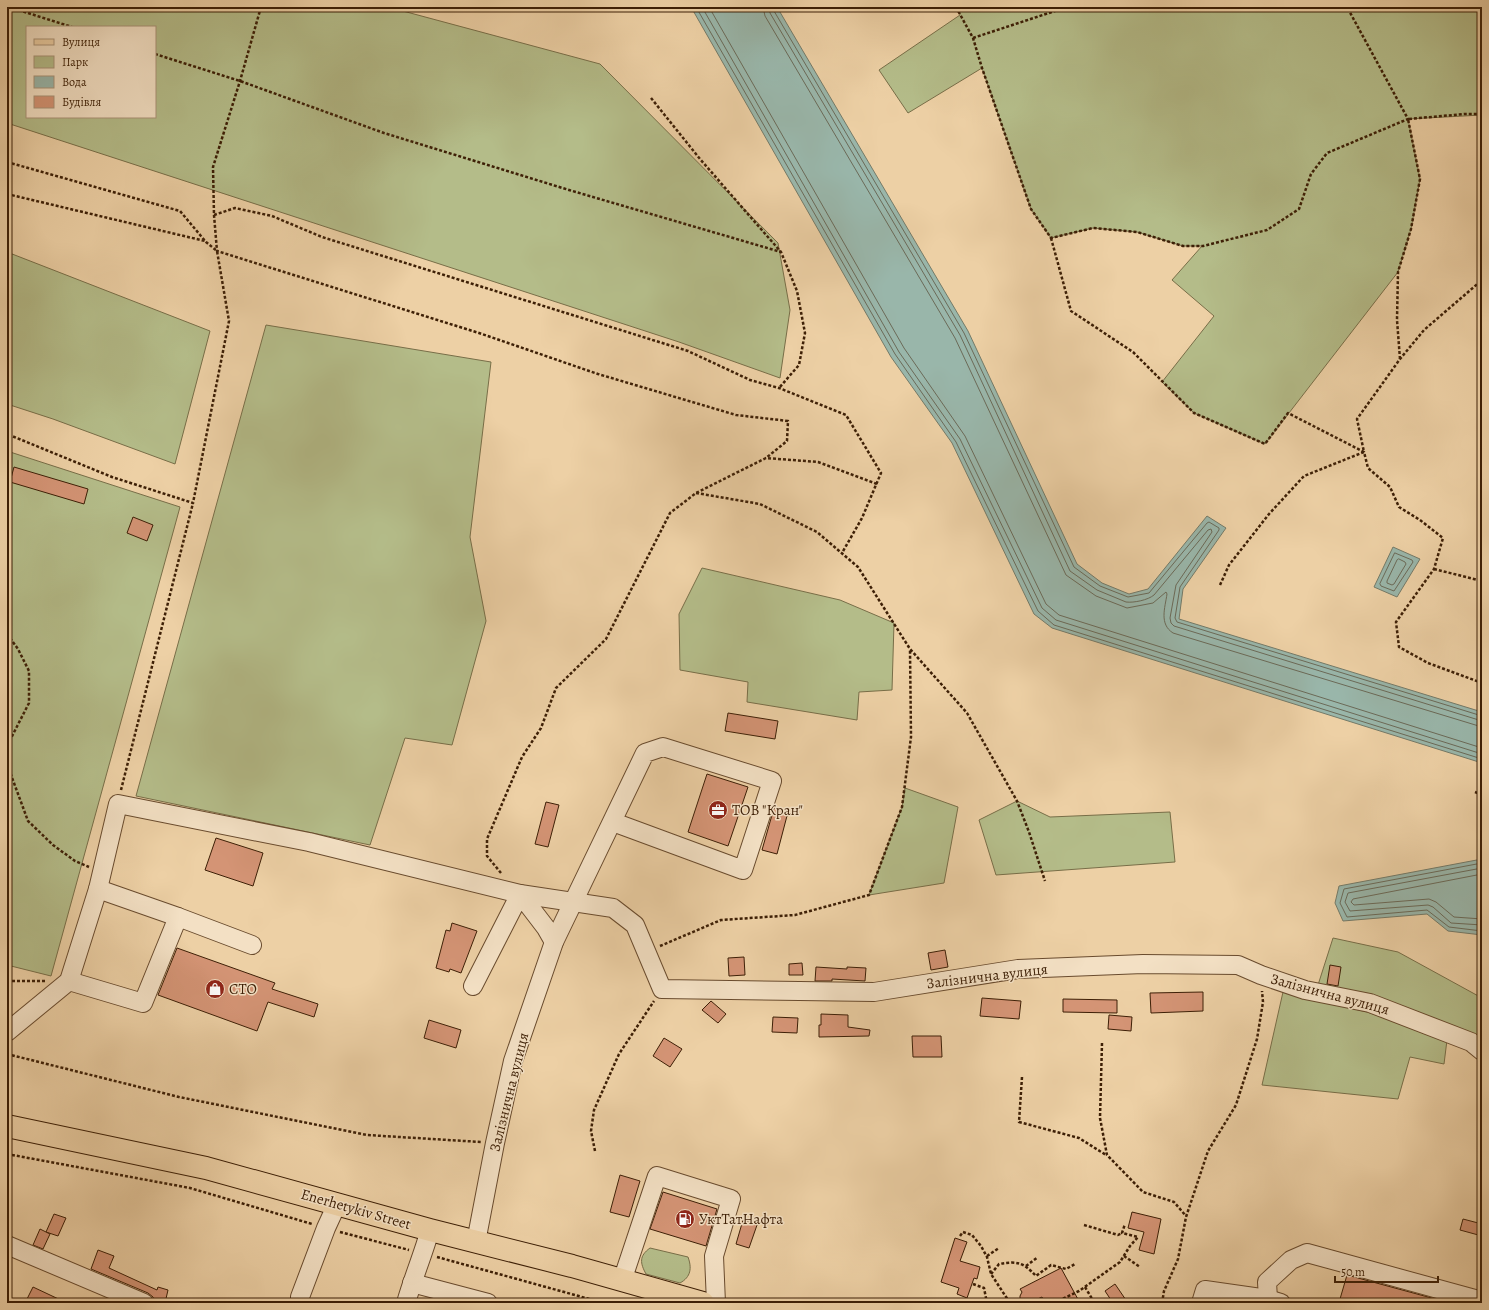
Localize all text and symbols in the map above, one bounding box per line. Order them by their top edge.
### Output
legend [26,26,156,118]
text: Вулиця [62,34,100,50]
text: Парк [62,54,88,70]
text: Вода [62,74,87,90]
text: Будівля [62,94,102,110]
office icon: ТОВ "Кран" [707,799,729,821]
place label: ТОВ "Кран" [732,800,803,820]
street label: Залізнична вулиця [925,959,1049,993]
street label: Залізнична вулиця [1268,969,1392,1019]
shop icon: СТО [204,978,226,1000]
place label: СТО [229,979,257,999]
street label: Залізнична вулиця [485,1030,533,1154]
street label: Enerhetykiv Street [299,1184,413,1234]
fuel station icon: УктТатНафта [674,1208,696,1230]
place label: УктТатНафта [699,1209,783,1229]
scale bar [1335,1258,1438,1284]
text: 50 m [1341,1264,1365,1280]

